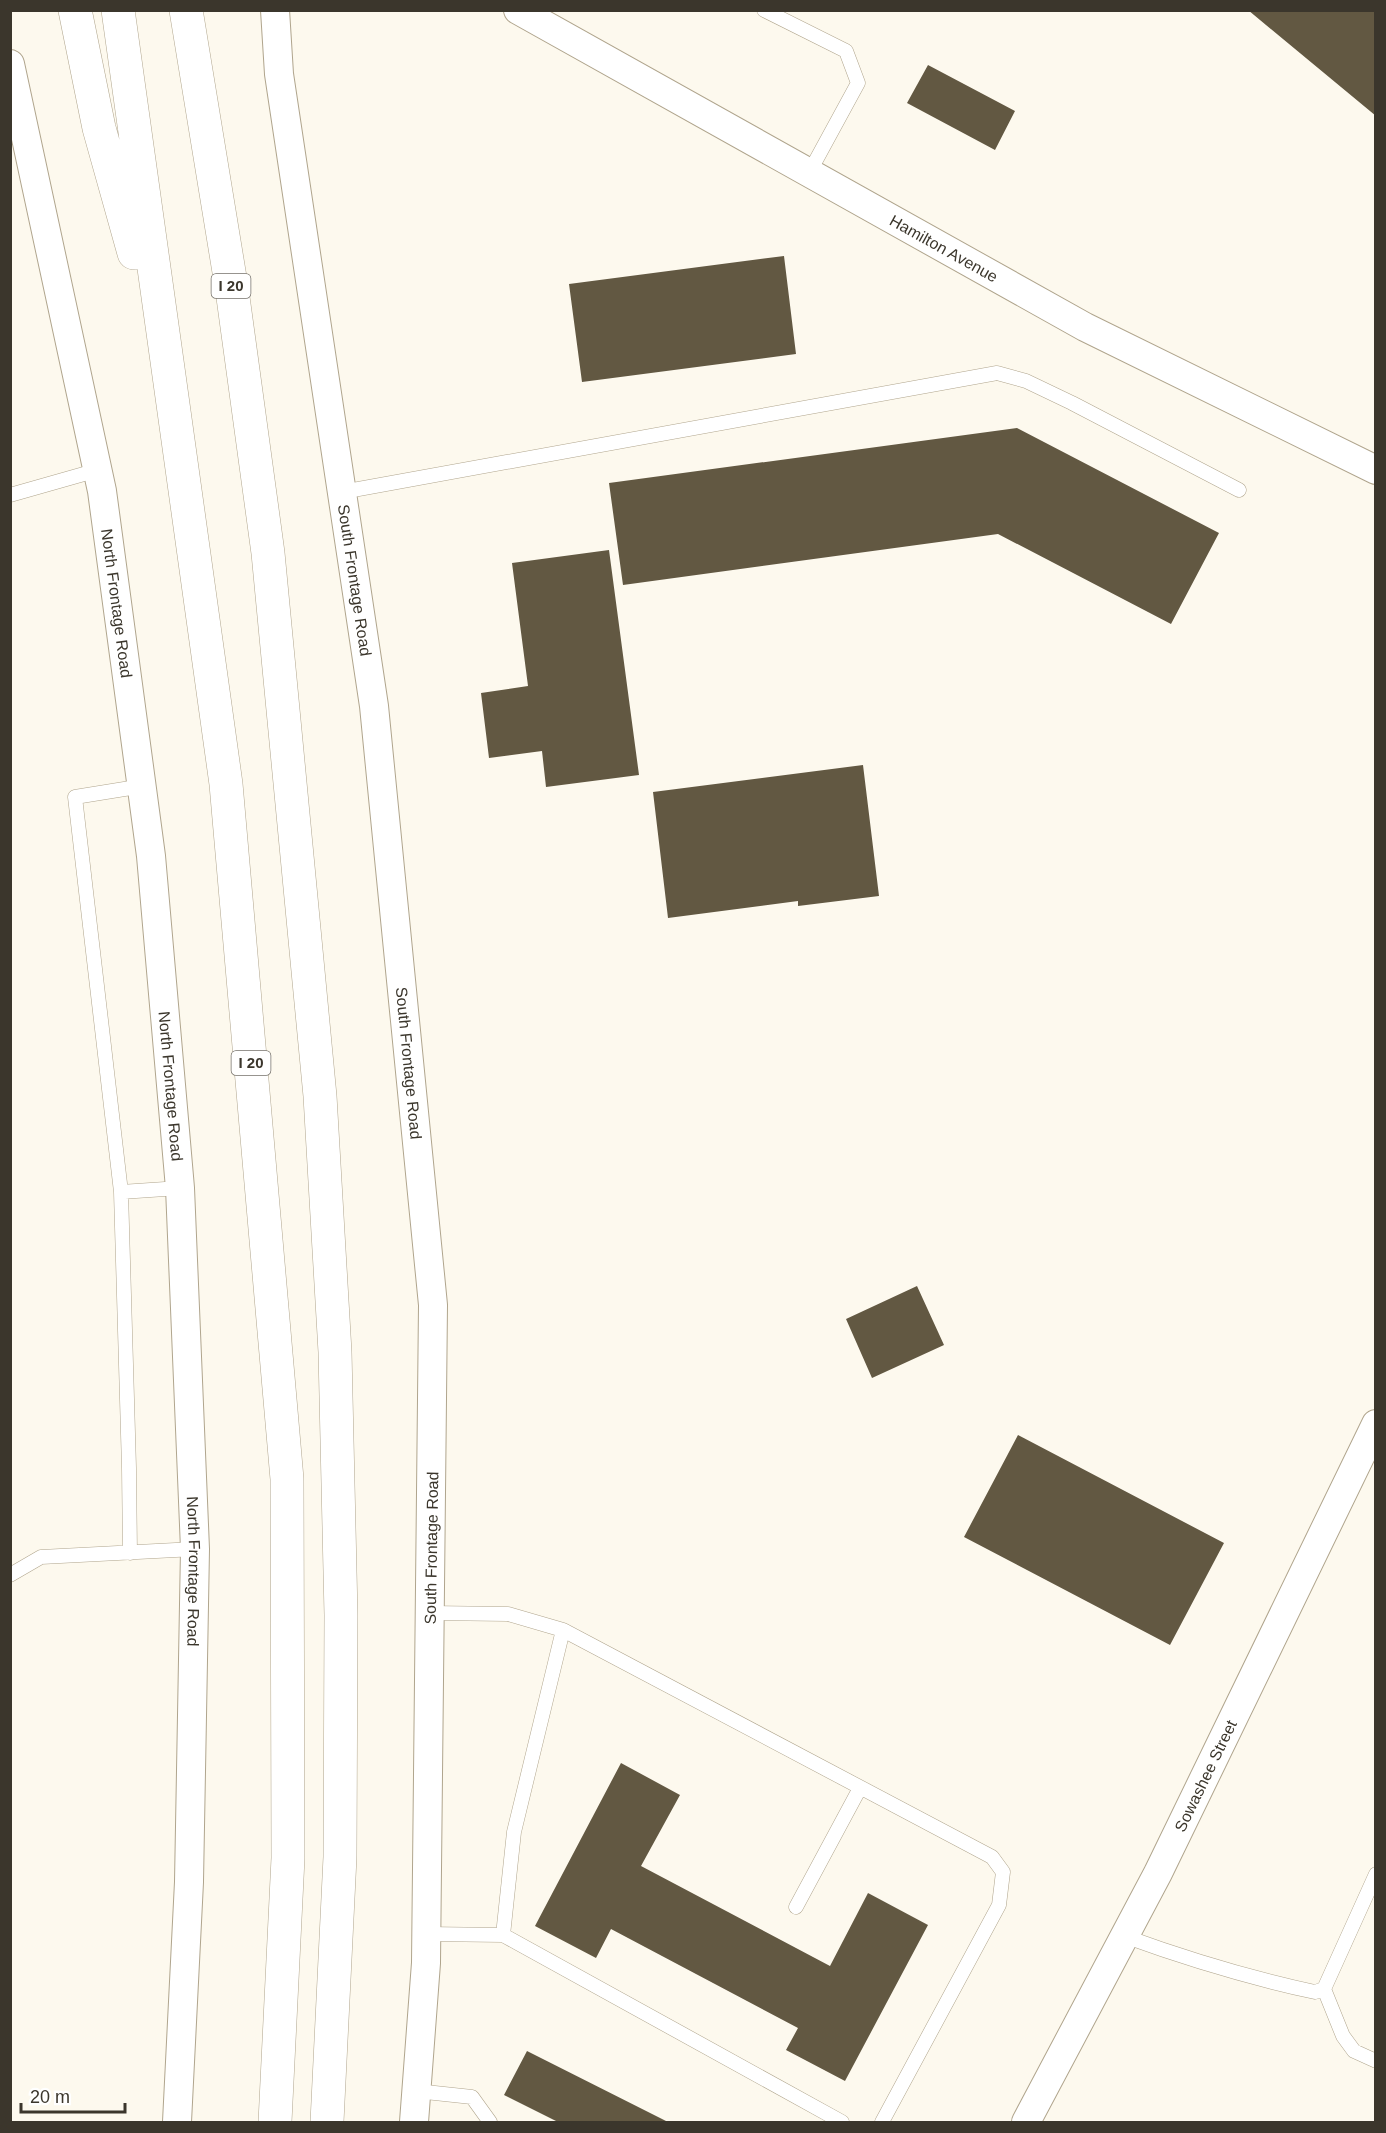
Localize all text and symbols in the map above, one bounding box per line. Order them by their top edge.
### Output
street label: Hamilton Avenue [887,212,1001,286]
road number: I 20 [212,274,250,298]
street label: South Frontage Road [335,503,374,657]
street label: North Frontage Road [98,528,135,679]
street label: South Frontage Road [393,986,425,1140]
street label: North Frontage Road [156,1010,186,1162]
road number: I 20 [232,1051,270,1075]
street label: South Frontage Road [422,1471,441,1625]
street label: North Frontage Road [184,1496,203,1647]
street label: Sowashee Street [1171,1717,1240,1834]
scale bar [21,2076,124,2114]
text: 20 m [30,2087,70,2107]

